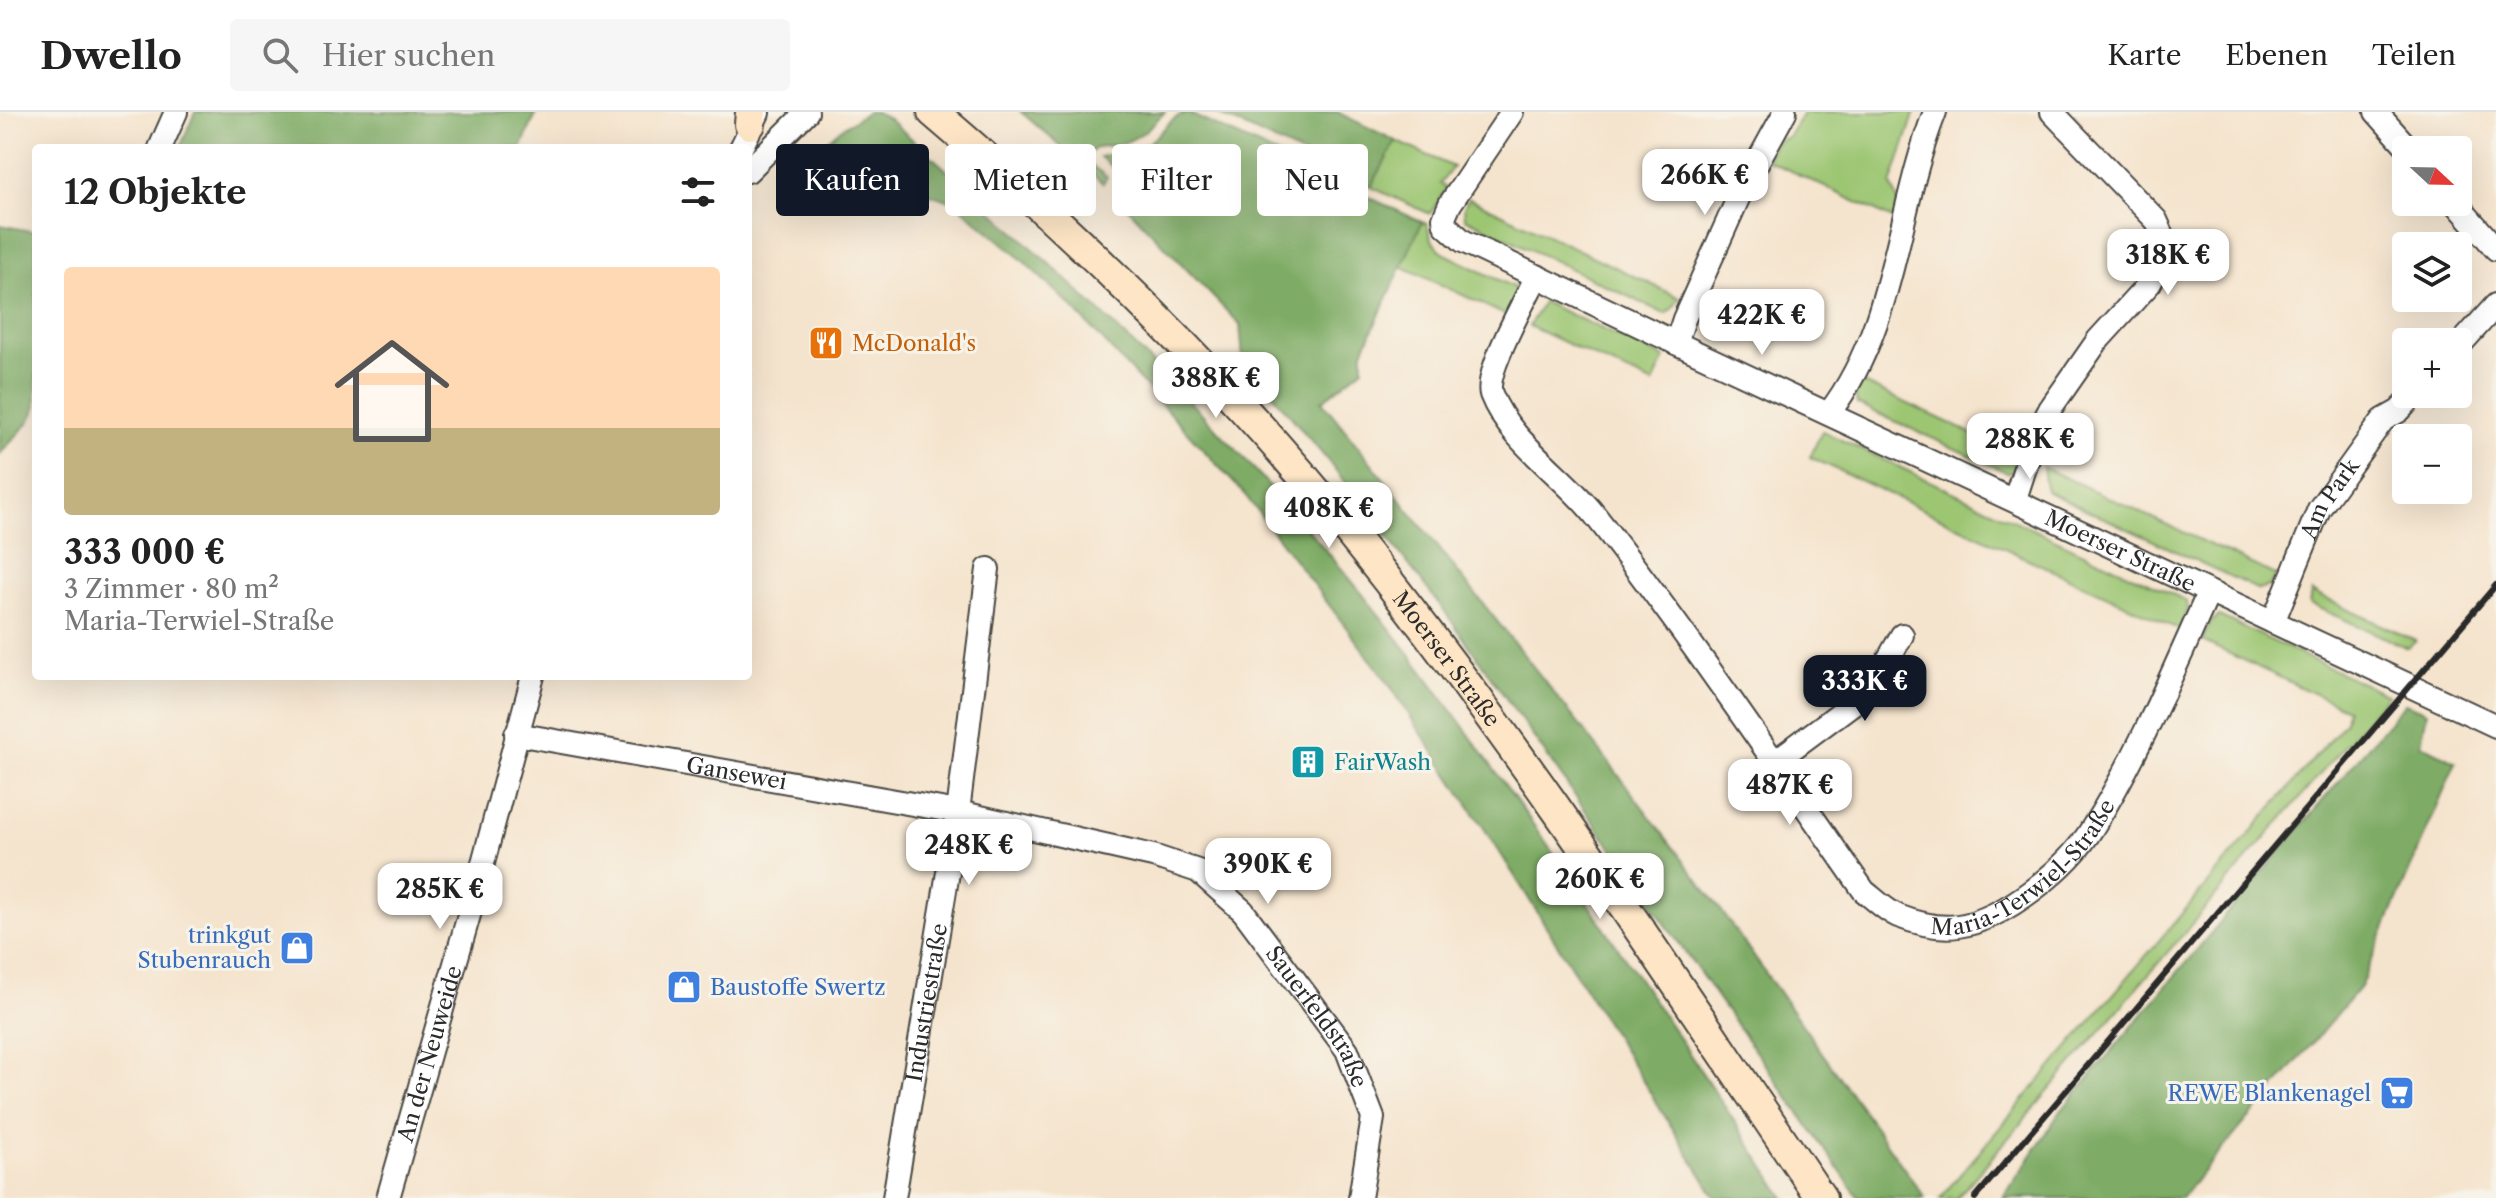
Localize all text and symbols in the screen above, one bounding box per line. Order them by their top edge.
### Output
search box [230,19,790,91]
text: Dwello [40,32,182,79]
icon: search [258,33,302,77]
text: Hier suchen [322,37,495,74]
text: Karte [2107,38,2181,72]
text: Ebenen [2225,38,2328,72]
text: Teilen [2372,38,2456,72]
north arrow [2392,136,2472,216]
map controls [2392,136,2472,504]
chip: Kaufen [776,144,929,216]
chip: Mieten [945,144,1096,216]
chip: Filter [1112,144,1241,216]
chip: Neu [1257,144,1368,216]
pin: 266K € [1640,149,1770,217]
text: 266K € [1660,159,1750,191]
icon: filters [676,170,720,214]
text: 12 Objekte [64,171,247,213]
pin: 318K € [2103,229,2233,297]
button: layers [2392,232,2472,312]
text: 318K € [2125,239,2211,271]
pin: 422K € [1697,289,1827,357]
text: 422K € [1717,299,1807,331]
icon: home [320,319,464,463]
restaurant icon: McDonald's [807,324,845,362]
button: + [2392,328,2472,408]
place label: McDonald's [852,330,976,357]
pin: 388K € [1151,352,1281,420]
text: 388K € [1171,362,1261,394]
pin: 288K € [1965,413,2095,481]
text: 288K € [1985,423,2075,455]
button: − [2392,424,2472,504]
street label: Am Park [2294,452,2365,544]
pin: 408K € [1264,482,1394,550]
text: 408K € [1283,492,1375,524]
street label: Moerser Straße [2041,504,2200,597]
text: 333 000 € [64,531,225,573]
text: 3 Zimmer · 80 m² [64,573,279,605]
street label: Moerser Straße [1387,585,1506,732]
text: Maria-Terwiel-Straße [64,605,334,637]
pin: 333K € [1800,655,1930,723]
text: 333K € [1821,665,1909,697]
building icon: FairWash [1289,743,1327,781]
place label: FairWash [1334,749,1431,776]
street label: Gansewei [684,751,789,795]
pin: 487K € [1725,759,1855,827]
text: 487K € [1746,769,1834,801]
street label: Maria-Terwiel-Straße [1930,794,2120,941]
pin: 248K € [904,819,1034,887]
text: 248K € [924,829,1014,861]
pin: 390K € [1203,838,1333,906]
text: 390K € [1223,848,1313,880]
pin: 260K € [1535,853,1665,921]
pin: 285K € [375,863,505,931]
text: 260K € [1555,863,1645,895]
text: 285K € [396,873,484,905]
street label: Industriestraße [900,921,953,1084]
place label: trinkgut Stubenrauch [137,922,271,974]
shop icon: trinkgut Stubenrauch [278,929,316,967]
street label: Sauerfeldstraße [1260,941,1373,1091]
street label: An der Neuweide [391,963,467,1146]
shop icon: Baustoffe Swertz [665,968,703,1006]
place label: Baustoffe Swertz [710,974,886,1001]
supermarket icon: REWE Blankenagel [2378,1074,2416,1112]
place label: REWE Blankenagel [2168,1080,2371,1107]

